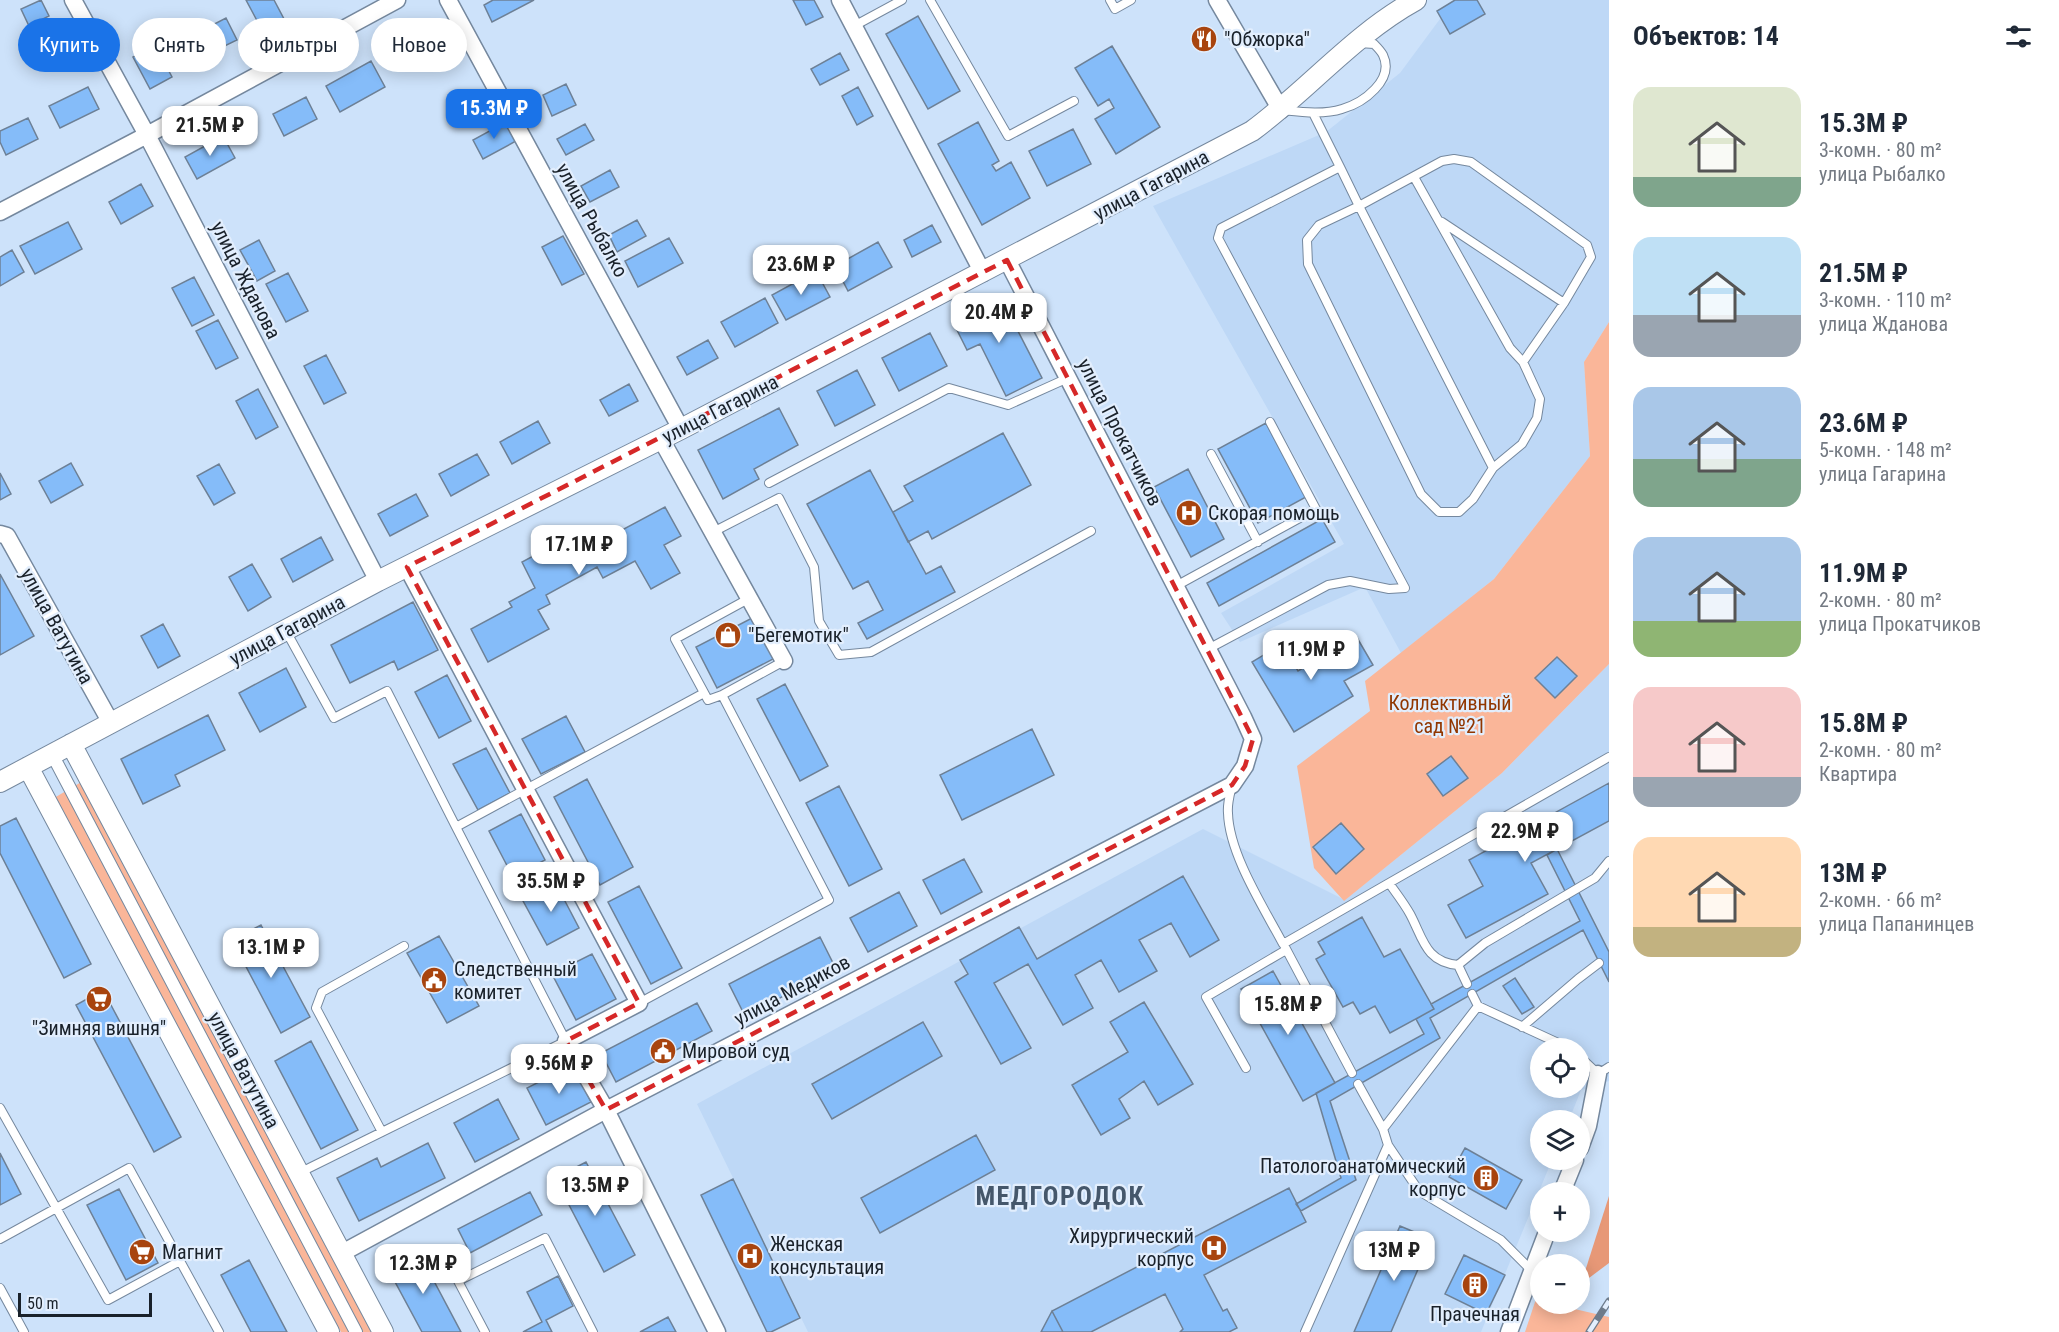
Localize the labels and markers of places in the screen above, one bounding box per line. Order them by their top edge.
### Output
restaurant icon: "Обжорка" [1189,24,1219,54]
place label: "Обжорка" [1224,27,1310,51]
pin: 15.3M ₽ [439,89,549,140]
pin: 21.5M ₽ [155,106,265,157]
pin: 23.6M ₽ [746,245,856,296]
pin: 20.4M ₽ [944,293,1054,344]
hospital icon: Скорая помощь [1174,498,1204,528]
place label: Скорая помощь [1208,501,1340,525]
pin: 17.1M ₽ [524,525,634,576]
shop icon: "Бегемотик" [713,620,743,650]
place label: "Бегемотик" [748,623,849,647]
pin: 11.9M ₽ [1256,630,1366,681]
pin: 22.9M ₽ [1470,812,1580,863]
pin: 35.5M ₽ [496,862,606,913]
pin: 13.1M ₽ [216,928,326,979]
place label: Следственный комитет [454,957,577,1004]
public building icon: Следственный комитет [419,965,449,995]
supermarket icon: "Зимняя вишня" [84,984,114,1014]
pin: 15.8M ₽ [1233,985,1343,1036]
place label: "Зимняя вишня" [32,1016,166,1040]
public building icon: Мировой суд [648,1036,678,1066]
place label: Мировой суд [682,1039,790,1063]
pin: 9.56M ₽ [504,1044,614,1095]
place label: Патологоанатомический корпус [1260,1154,1466,1201]
building icon: Патологоанатомический корпус [1471,1163,1501,1193]
pin: 13.5M ₽ [540,1166,650,1217]
place label: Хирургический корпус [1069,1224,1194,1271]
pin: 13M ₽ [1352,1231,1436,1282]
place label: Женская консультация [770,1232,884,1279]
hospital icon: Хирургический корпус [1199,1233,1229,1263]
supermarket icon: Магнит [127,1237,157,1267]
place label: Магнит [162,1240,223,1264]
hospital icon: Женская консультация [735,1241,765,1271]
pin: 12.3M ₽ [368,1244,478,1295]
building icon: Прачечная [1460,1270,1490,1300]
place label: Прачечная [1430,1302,1520,1326]

